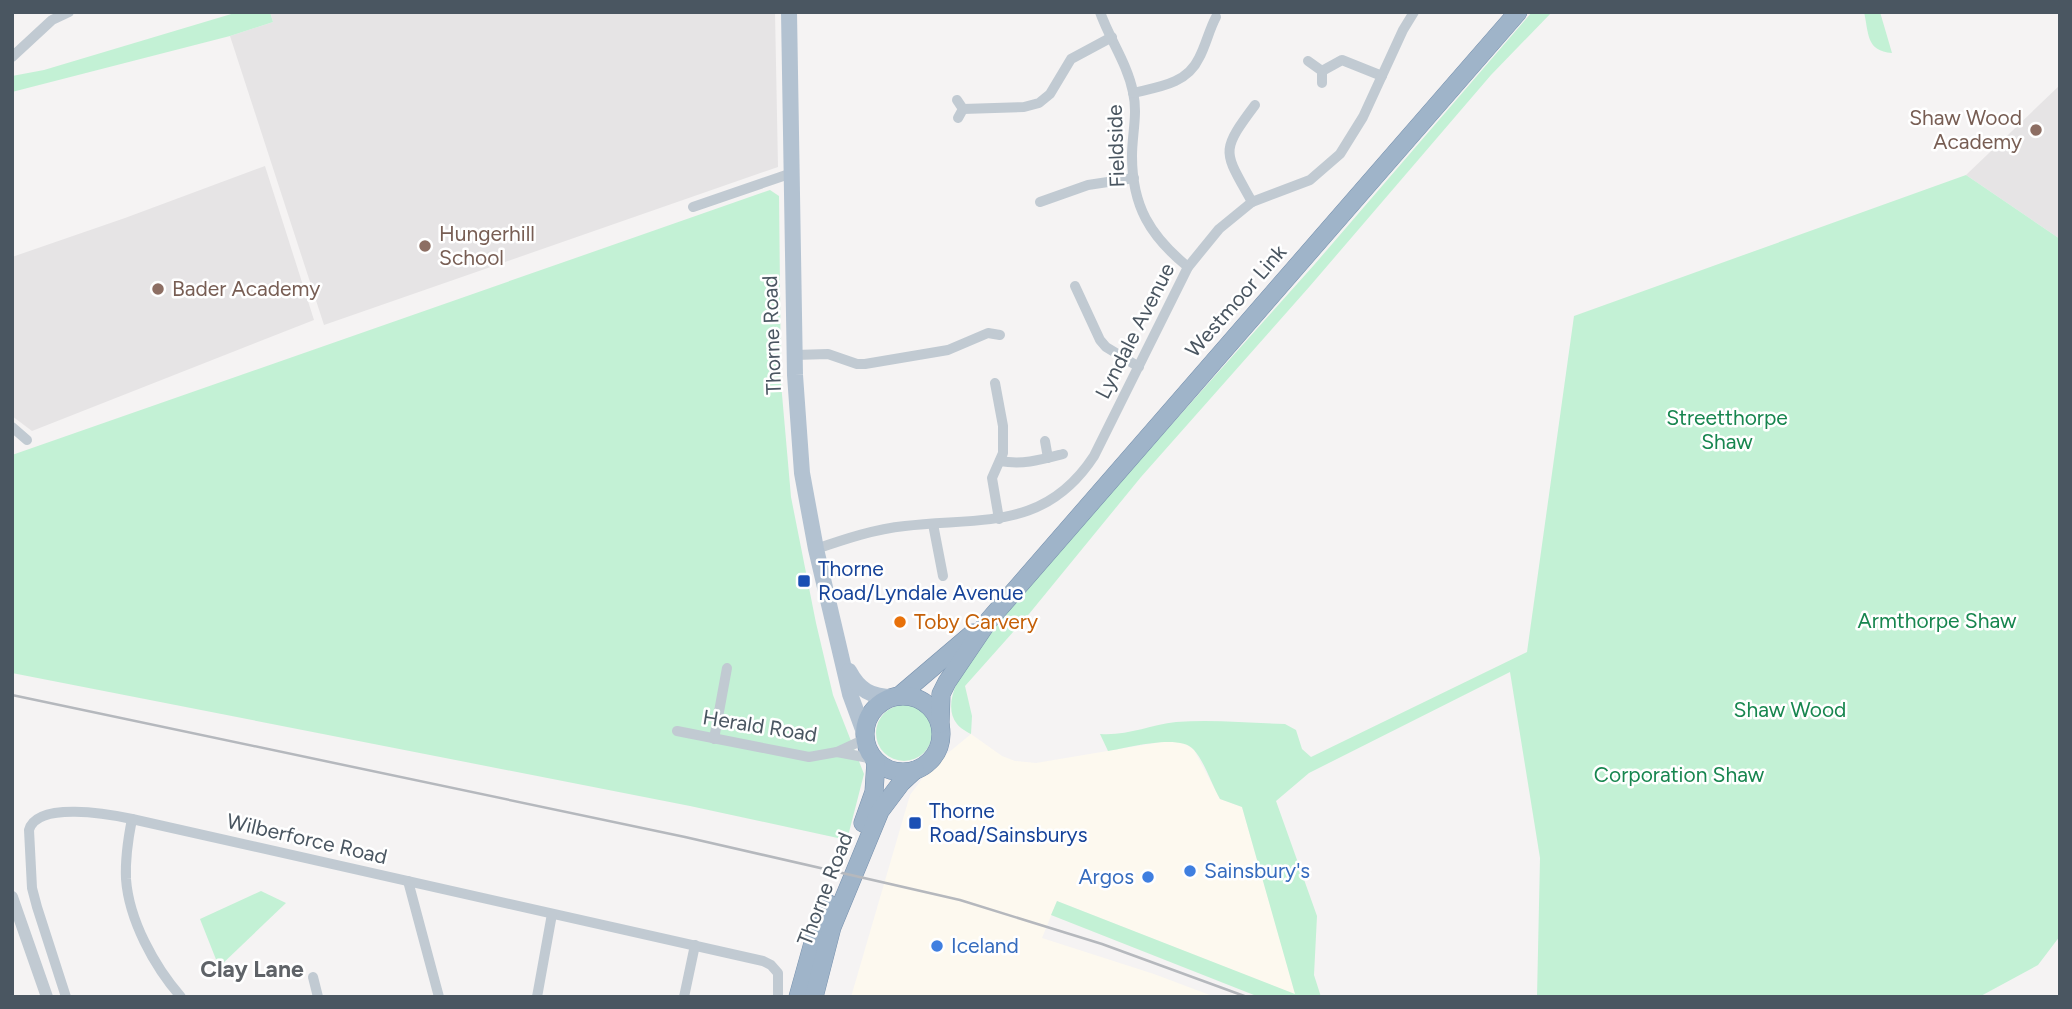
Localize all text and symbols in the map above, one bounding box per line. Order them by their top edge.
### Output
street label: Fieldside [1102,104,1129,188]
place label: Shaw Wood Academy [1909,105,2022,154]
marker: Shaw Wood Academy [2028,122,2044,138]
place label: Hungerhill School [439,221,535,270]
marker: Hungerhill School [417,238,433,254]
street label: Westmoor Link [1180,239,1292,362]
street label: Lyndale Avenue [1090,259,1179,403]
street label: Thorne Road [757,275,786,395]
place label: Bader Academy [172,276,320,301]
marker: Bader Academy [150,281,166,297]
park label: Streetthorpe Shaw [1666,405,1788,454]
place label: Thorne Road/Lyndale Avenue [818,556,1023,605]
marker: Thorne Road/Lyndale Avenue [796,573,812,589]
park label: Armthorpe Shaw [1858,608,2017,633]
place label: Toby Carvery [914,609,1038,634]
marker: Toby Carvery [892,614,908,630]
park label: Shaw Wood [1734,697,1846,722]
street label: Herald Road [701,704,819,747]
park label: Corporation Shaw [1594,762,1765,787]
place label: Thorne Road/Sainsburys [929,798,1087,847]
street label: Wilberforce Road [224,808,390,869]
marker: Thorne Road/Sainsburys [907,815,923,831]
street label: Thorne Road [791,829,858,949]
place label: Sainsbury's [1204,858,1310,883]
marker: Sainsbury's [1182,863,1198,879]
place label: Argos [1078,864,1134,889]
marker: Argos [1140,869,1156,885]
place label: Iceland [951,933,1019,958]
marker: Iceland [929,938,945,954]
district label: Clay Lane [200,955,304,983]

